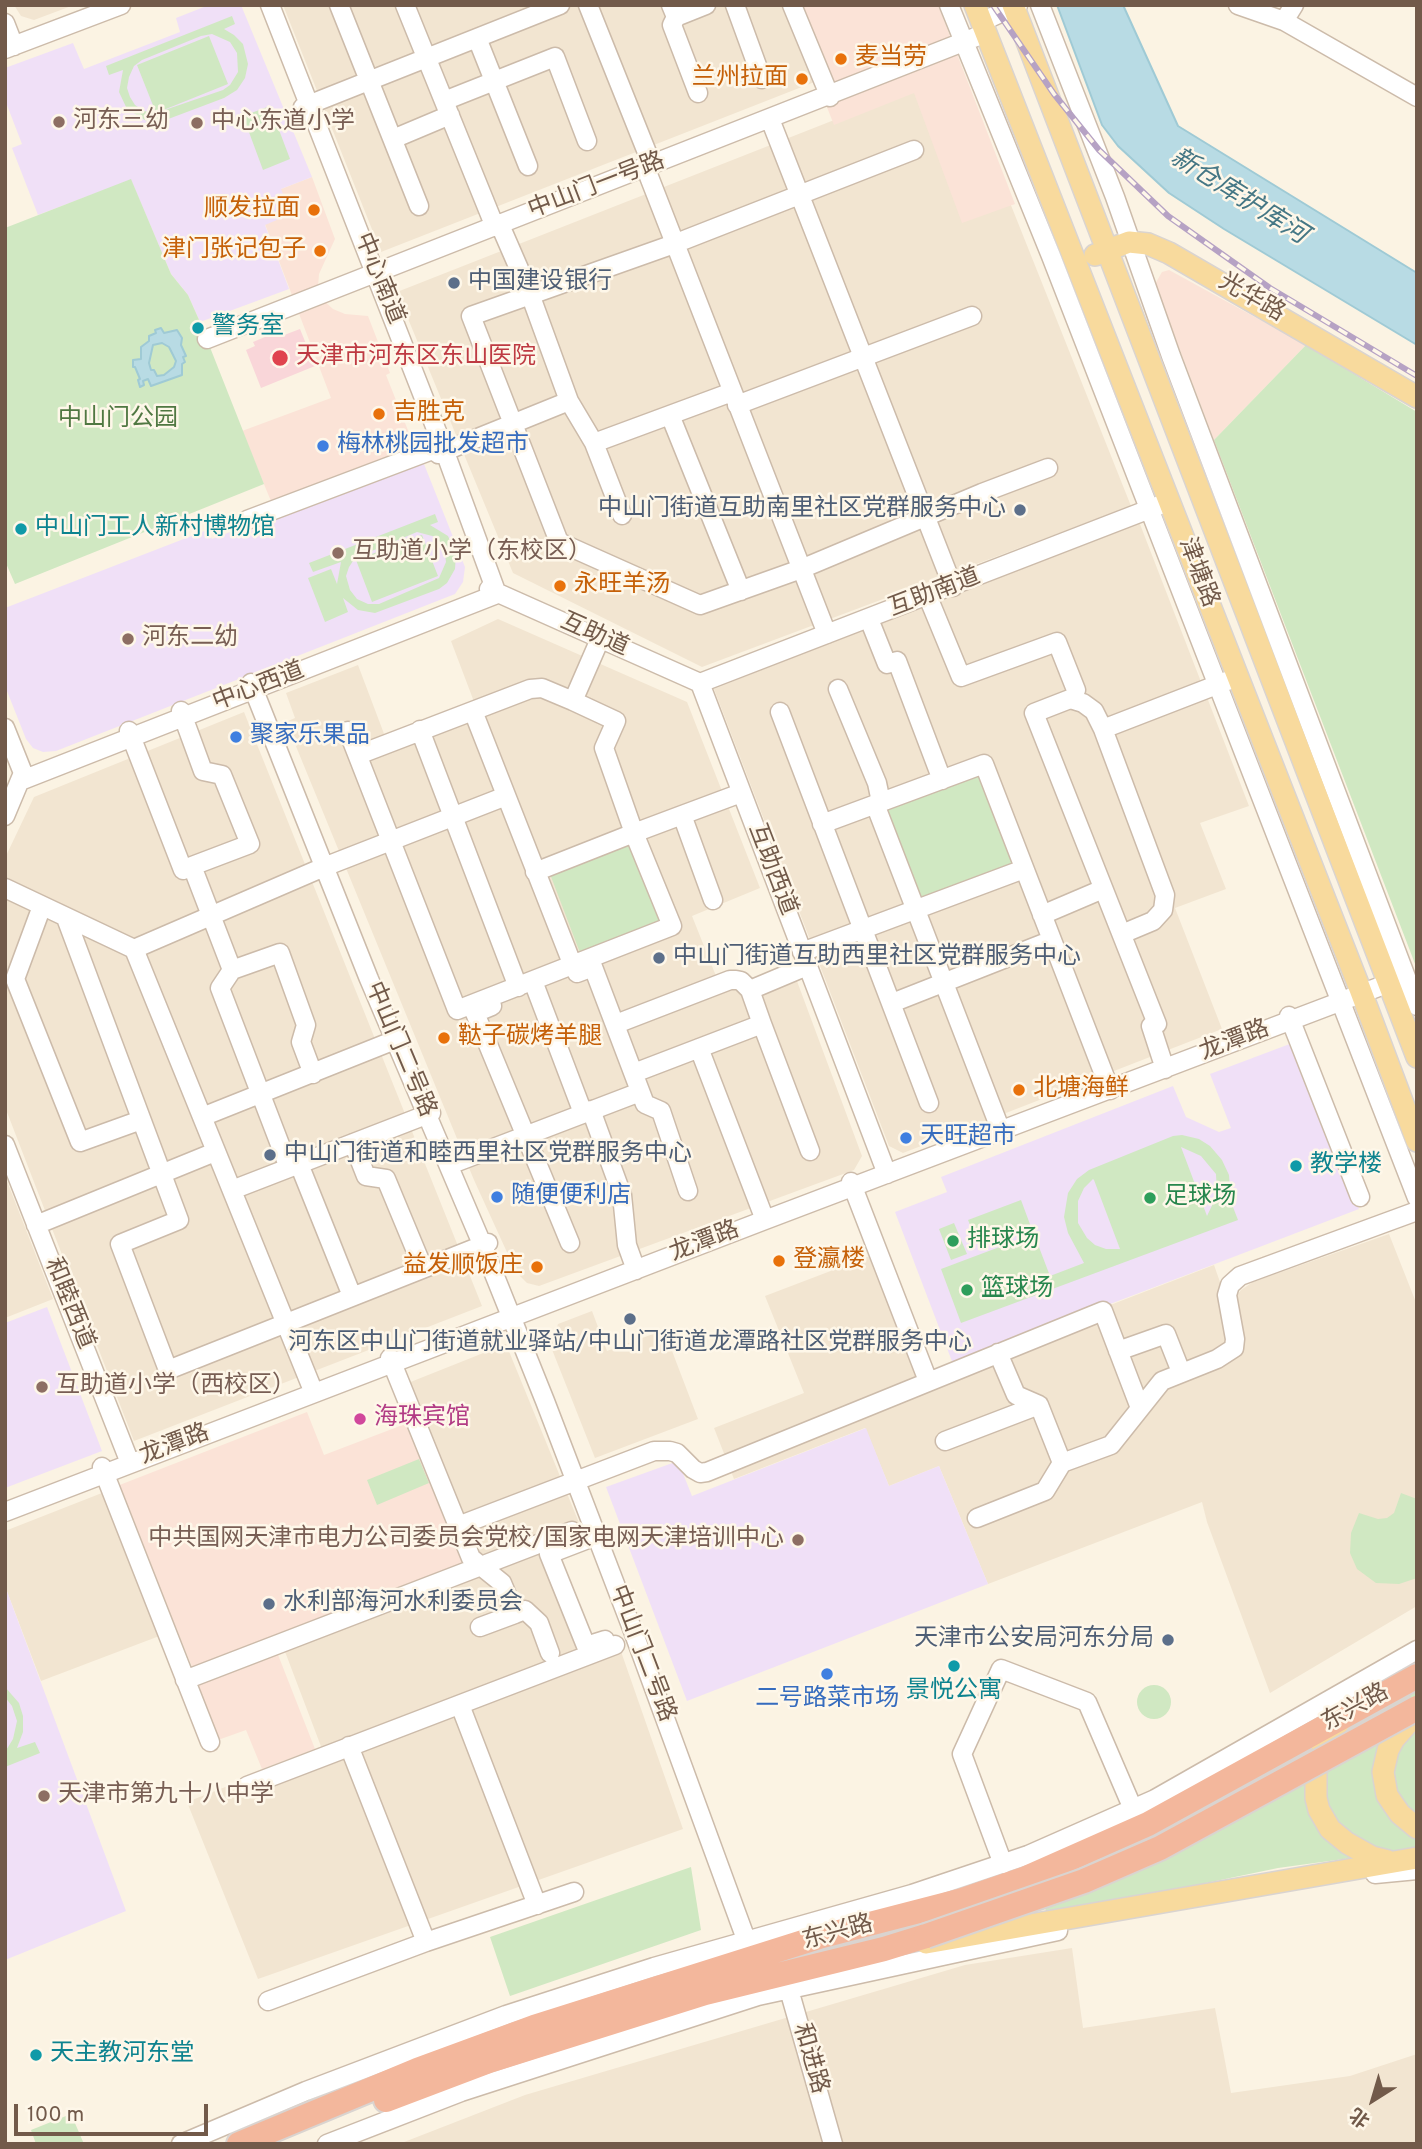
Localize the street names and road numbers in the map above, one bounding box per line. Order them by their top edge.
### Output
street label: 中山门一号路 [525,148,669,226]
street label: 中心南道 [347,229,409,329]
street label: 光华路 [1213,269,1289,329]
street label: 津塘路 [1171,534,1223,612]
street label: 互助南道 [885,563,985,625]
street label: 互助道 [555,608,633,664]
street label: 中心西道 [209,657,309,719]
street label: 互助西道 [740,820,802,920]
street label: 中山门二号路 [358,978,440,1122]
street label: 龙潭路 [1196,1016,1274,1068]
street label: 龙潭路 [666,1217,744,1269]
street label: 和睦西道 [37,1254,99,1354]
street label: 龙潭路 [136,1420,214,1472]
street label: 中山门二号路 [602,1582,680,1726]
street label: 东兴路 [1318,1679,1394,1739]
street label: 东兴路 [799,1911,877,1957]
street label: 和进路 [785,2020,833,2098]

